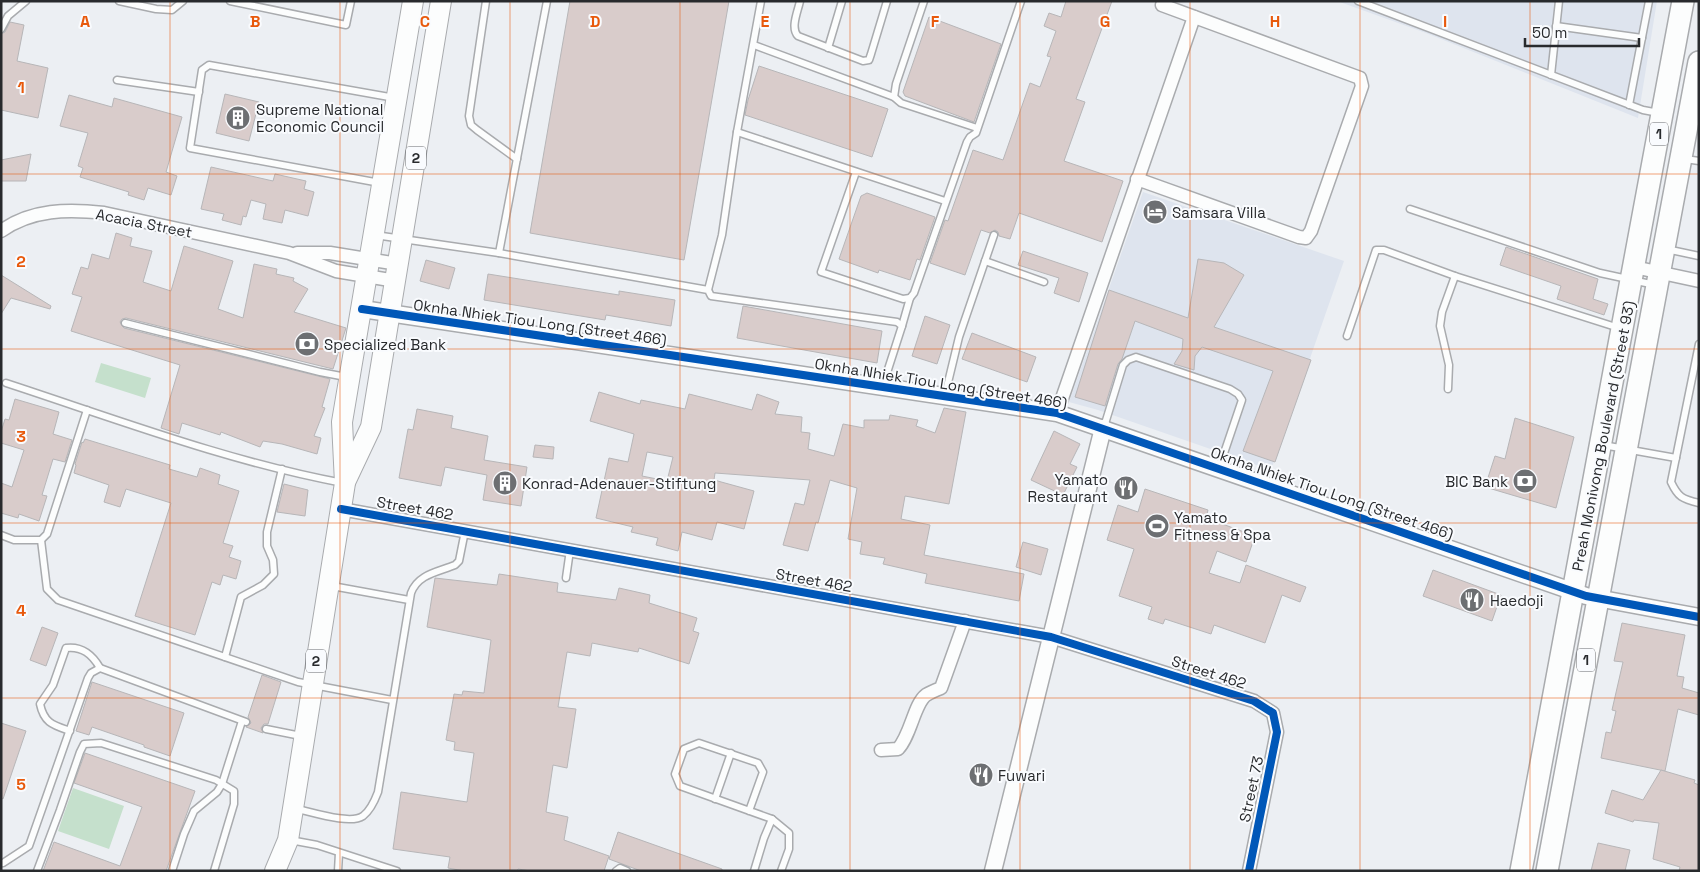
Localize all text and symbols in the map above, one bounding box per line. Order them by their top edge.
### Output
text: A [80,11,90,32]
text: B [250,11,260,32]
text: C [420,11,430,32]
text: D [590,11,600,32]
text: E [761,11,770,32]
text: F [931,11,940,32]
text: G [1100,11,1110,32]
text: H [1270,11,1280,32]
text: I [1443,11,1447,32]
scale bar [1525,15,1639,47]
text: 50 m [1532,23,1567,42]
text: 1 [17,77,25,98]
place label: Supreme National Economic Council [256,100,384,136]
building icon: Supreme National Economic Council [225,105,251,131]
road number: 1 [1650,122,1668,146]
road number: 2 [406,146,426,170]
hotel icon: Samsara Villa [1142,199,1168,225]
place label: Samsara Villa [1172,203,1266,222]
street label: Acacia Street [94,204,194,242]
text: 2 [16,251,26,272]
street label: Oknha Nhiek Tiou Long (Street 466) [412,295,668,350]
street label: Preah Monivong Boulevard (Street 93) [1567,299,1640,573]
bank icon: Specialized Bank [294,331,320,357]
place label: Specialized Bank [324,335,446,354]
street label: Oknha Nhiek Tiou Long (Street 466) [813,354,1069,413]
text: 3 [16,426,26,447]
street label: Oknha Nhiek Tiou Long (Street 466) [1208,442,1456,545]
bank icon: BIC Bank [1512,468,1538,494]
building icon: Konrad-Adenauer-Stiftung [492,470,518,496]
place label: Yamato Restaurant [1028,470,1108,506]
place label: BIC Bank [1445,472,1508,491]
place label: Konrad-Adenauer-Stiftung [522,474,716,493]
restaurant icon: Yamato Restaurant [1113,475,1139,501]
street label: Street 462 [375,492,455,524]
place label: Yamato Fitness & Spa [1174,508,1271,544]
sports icon: Yamato Fitness & Spa [1144,513,1170,539]
street label: Street 462 [774,564,854,596]
restaurant icon: Haedoji [1459,587,1485,613]
place label: Haedoji [1490,591,1543,610]
text: 4 [16,600,26,621]
road number: 1 [1577,648,1595,672]
road number: 2 [306,649,326,672]
street label: Street 462 [1169,651,1249,693]
street label: Street 73 [1235,754,1267,824]
restaurant icon: Fuwari [968,762,994,788]
place label: Fuwari [998,766,1045,785]
text: 5 [16,774,26,795]

